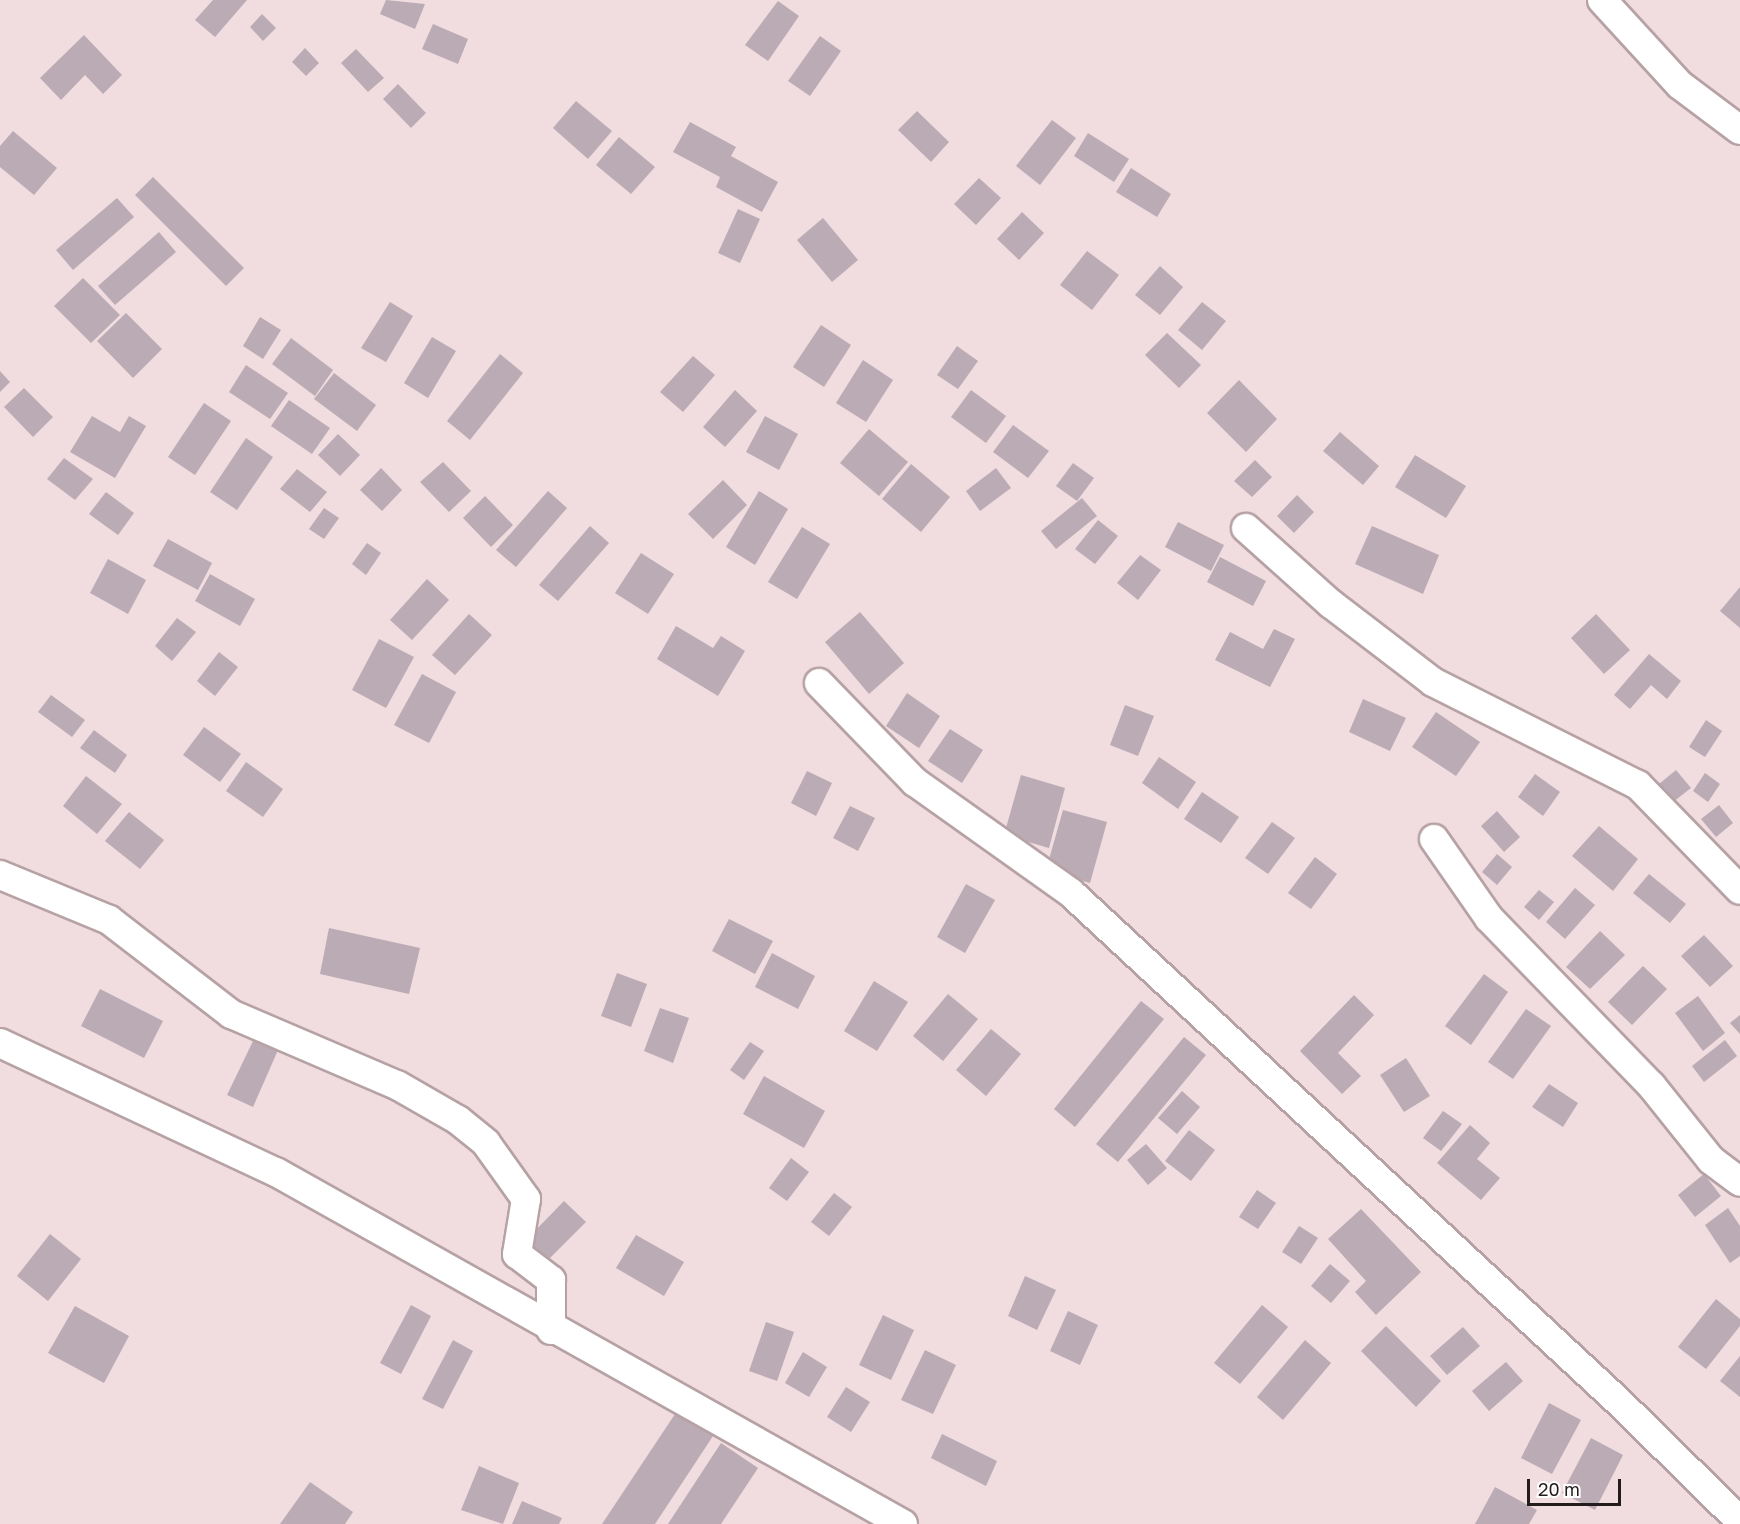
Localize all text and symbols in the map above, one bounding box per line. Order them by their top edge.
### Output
scale bar [1530,1467,1624,1505]
text: 20 m [1538,1478,1580,1500]

